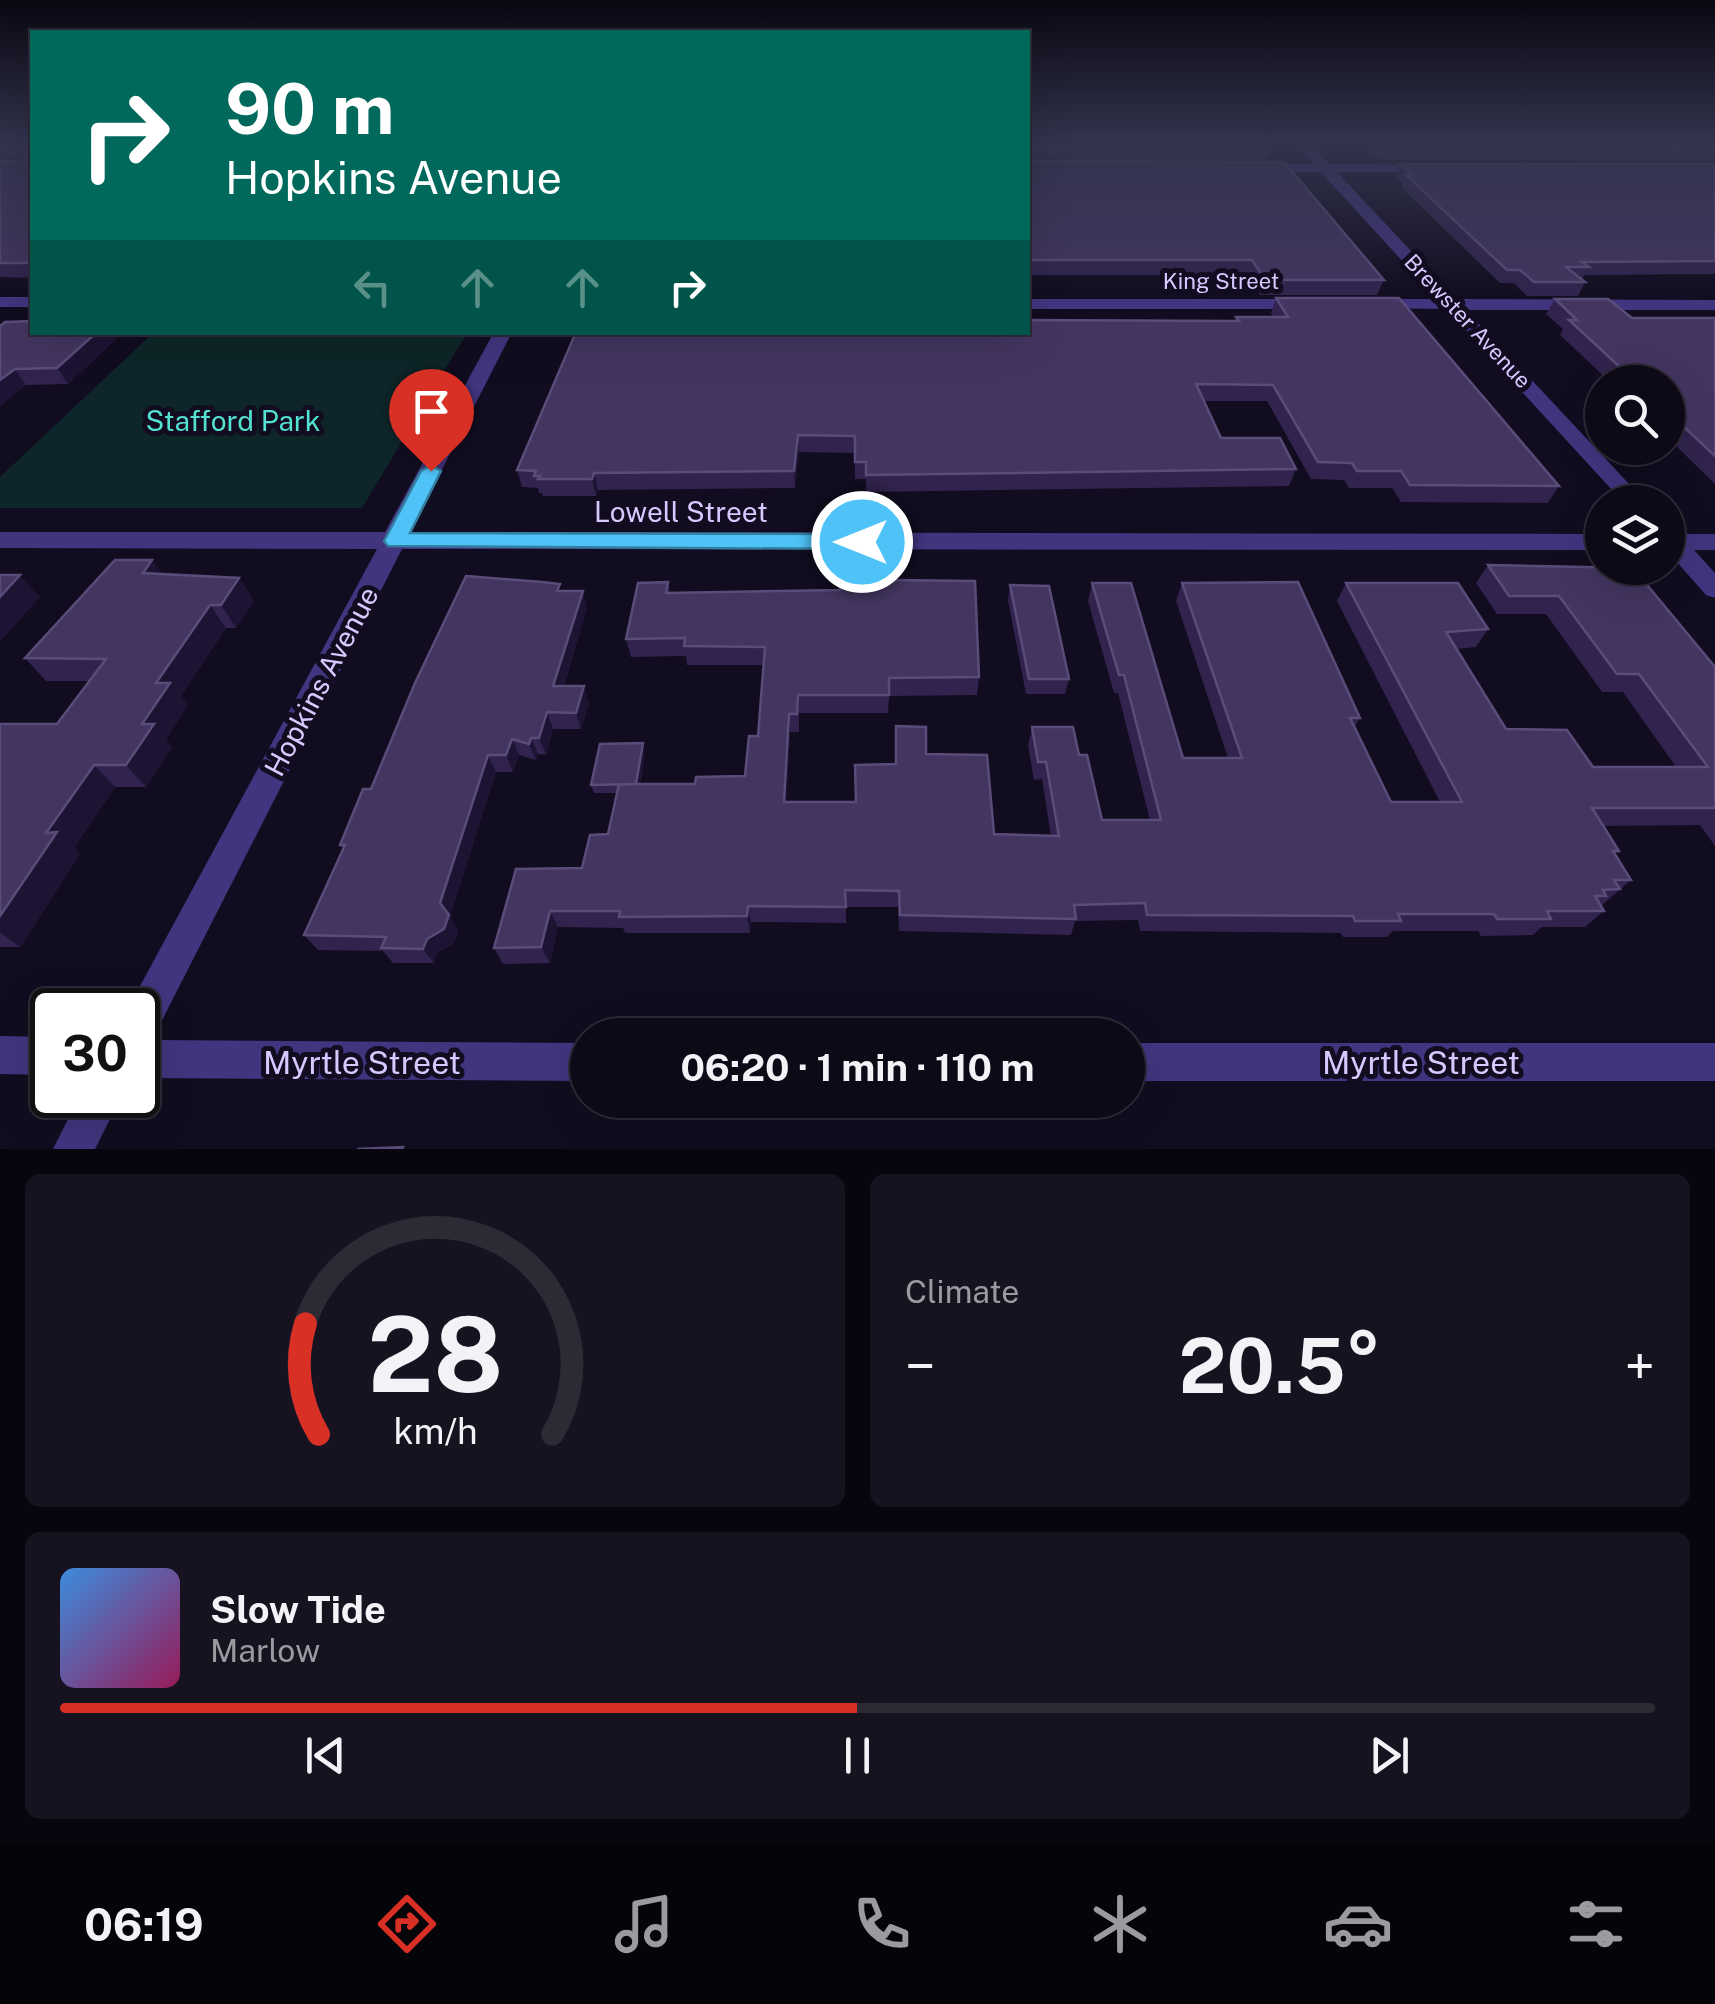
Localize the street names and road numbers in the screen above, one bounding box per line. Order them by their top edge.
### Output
street label: Brewster Avenue [1399,249,1537,393]
street label: King Street [1163,268,1279,294]
street label: Lowell Street [594,495,768,528]
street label: Hopkins Avenue [257,581,385,781]
street label: Myrtle Street [263,1044,461,1081]
street label: Myrtle Street [1322,1044,1520,1081]

